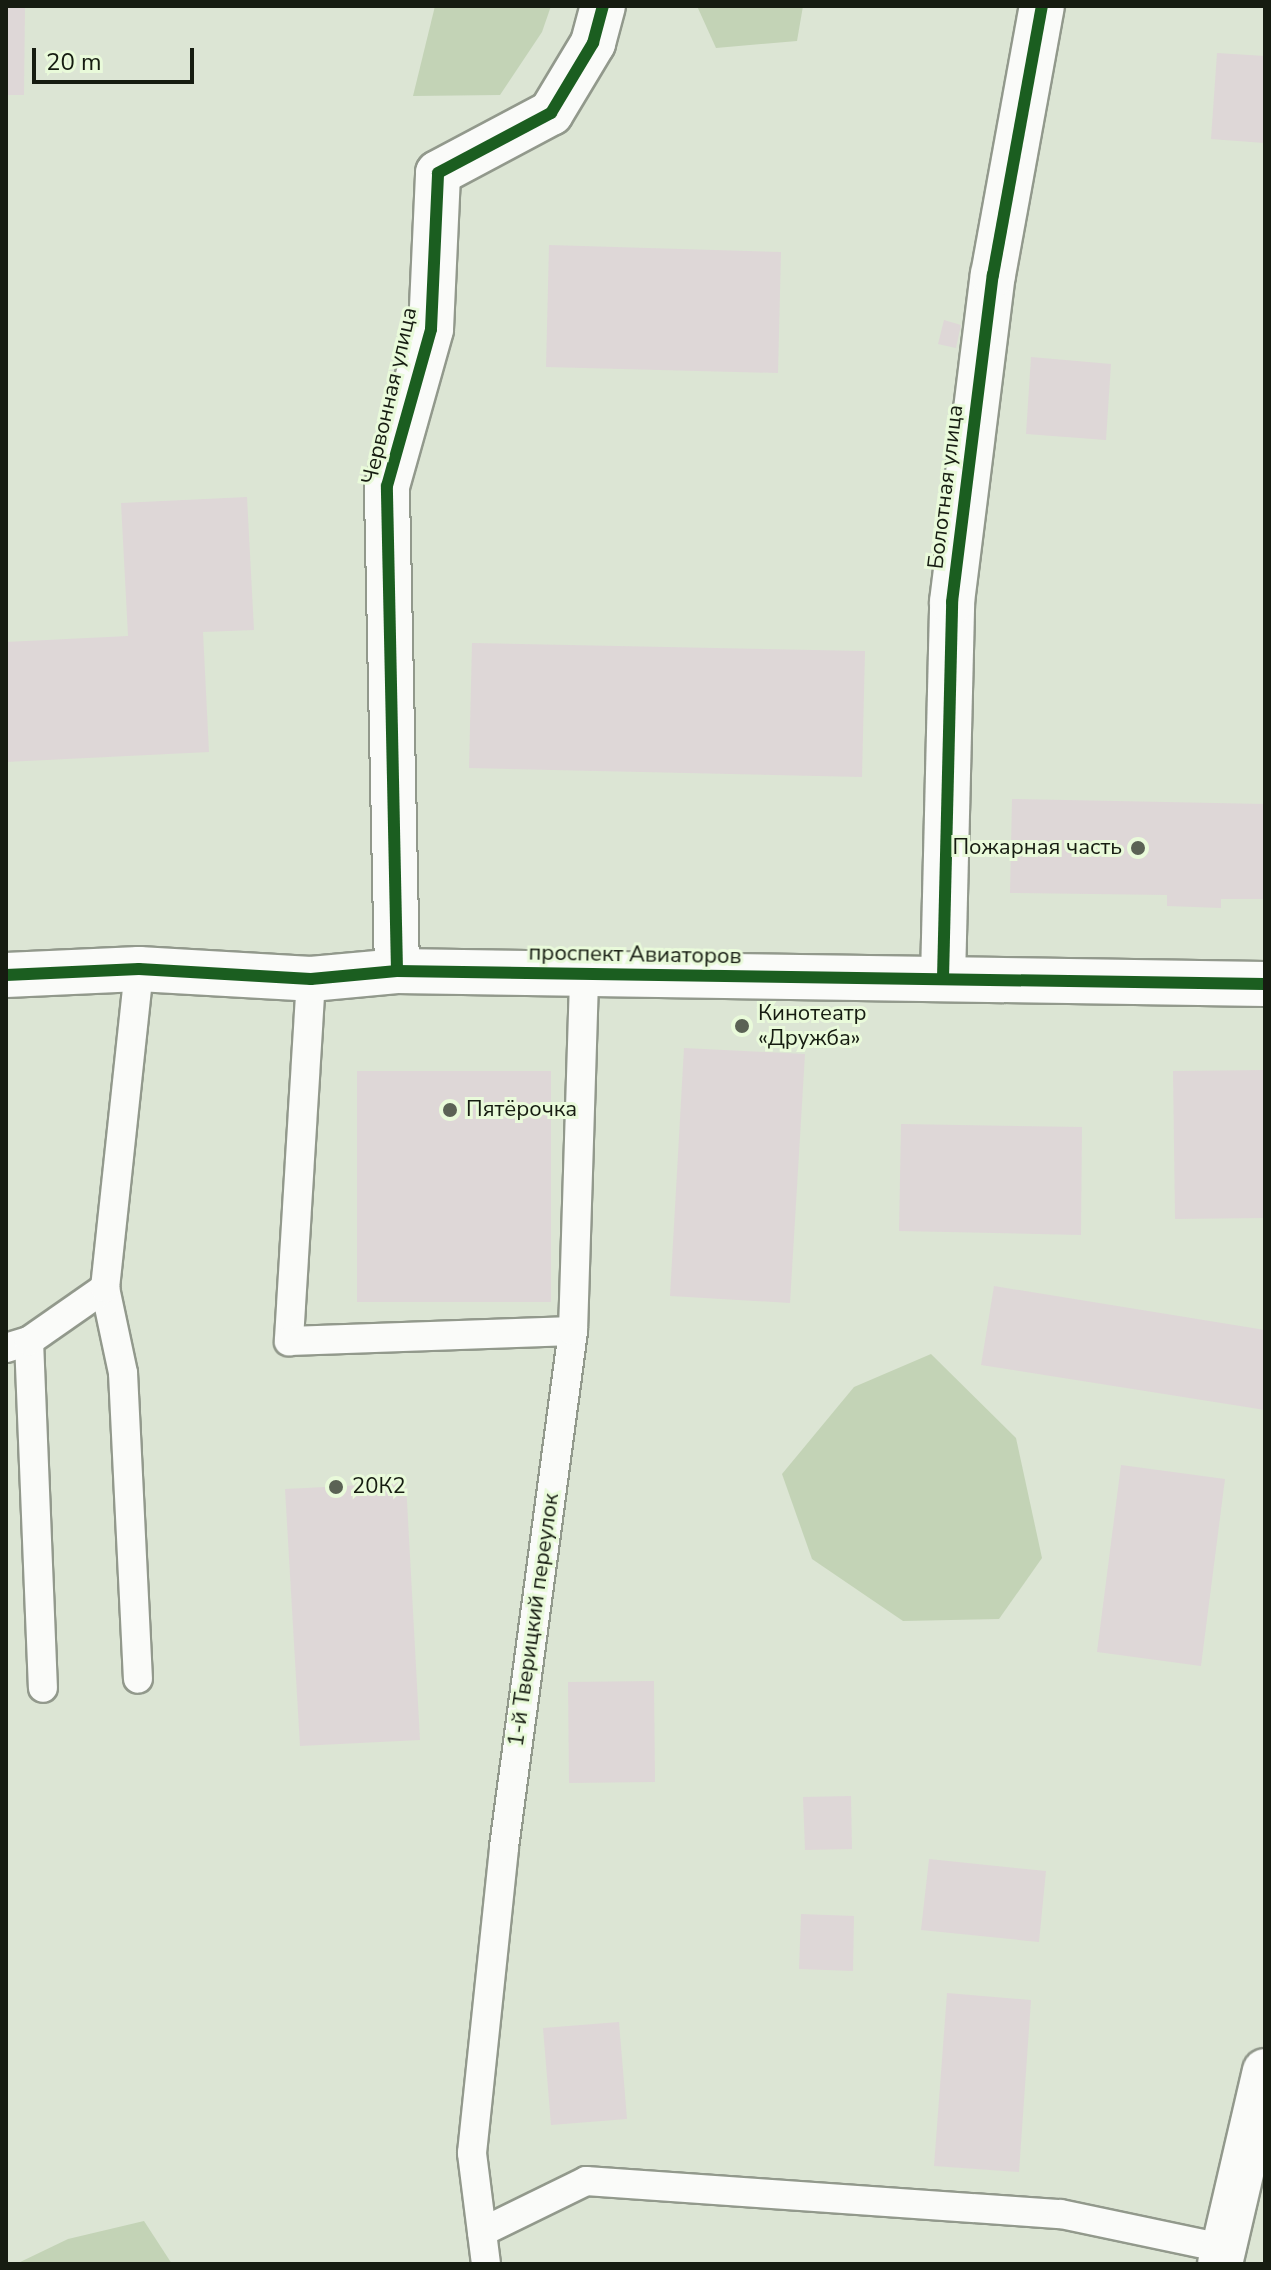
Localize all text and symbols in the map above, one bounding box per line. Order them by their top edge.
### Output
scale bar [36,32,198,82]
text: 20 m [46,46,102,78]
street label: Червонная улица [357,305,423,487]
street label: Болотная улица [923,403,969,571]
place label: Пожарная часть [952,835,1122,861]
marker: Пожарная часть [1129,839,1147,857]
street label: проспект Авиаторов [528,940,742,970]
place label: Кинотеатр «Дружба» [758,1000,867,1052]
marker: Кинотеатр «Дружба» [733,1017,751,1035]
place label: Пятёрочка [466,1097,577,1123]
marker: Пятёрочка [441,1101,459,1119]
place label: 20К2 [352,1474,406,1500]
marker: 20К2 [327,1478,345,1496]
street label: 1-й Тверицкий переулок [503,1492,565,1748]

